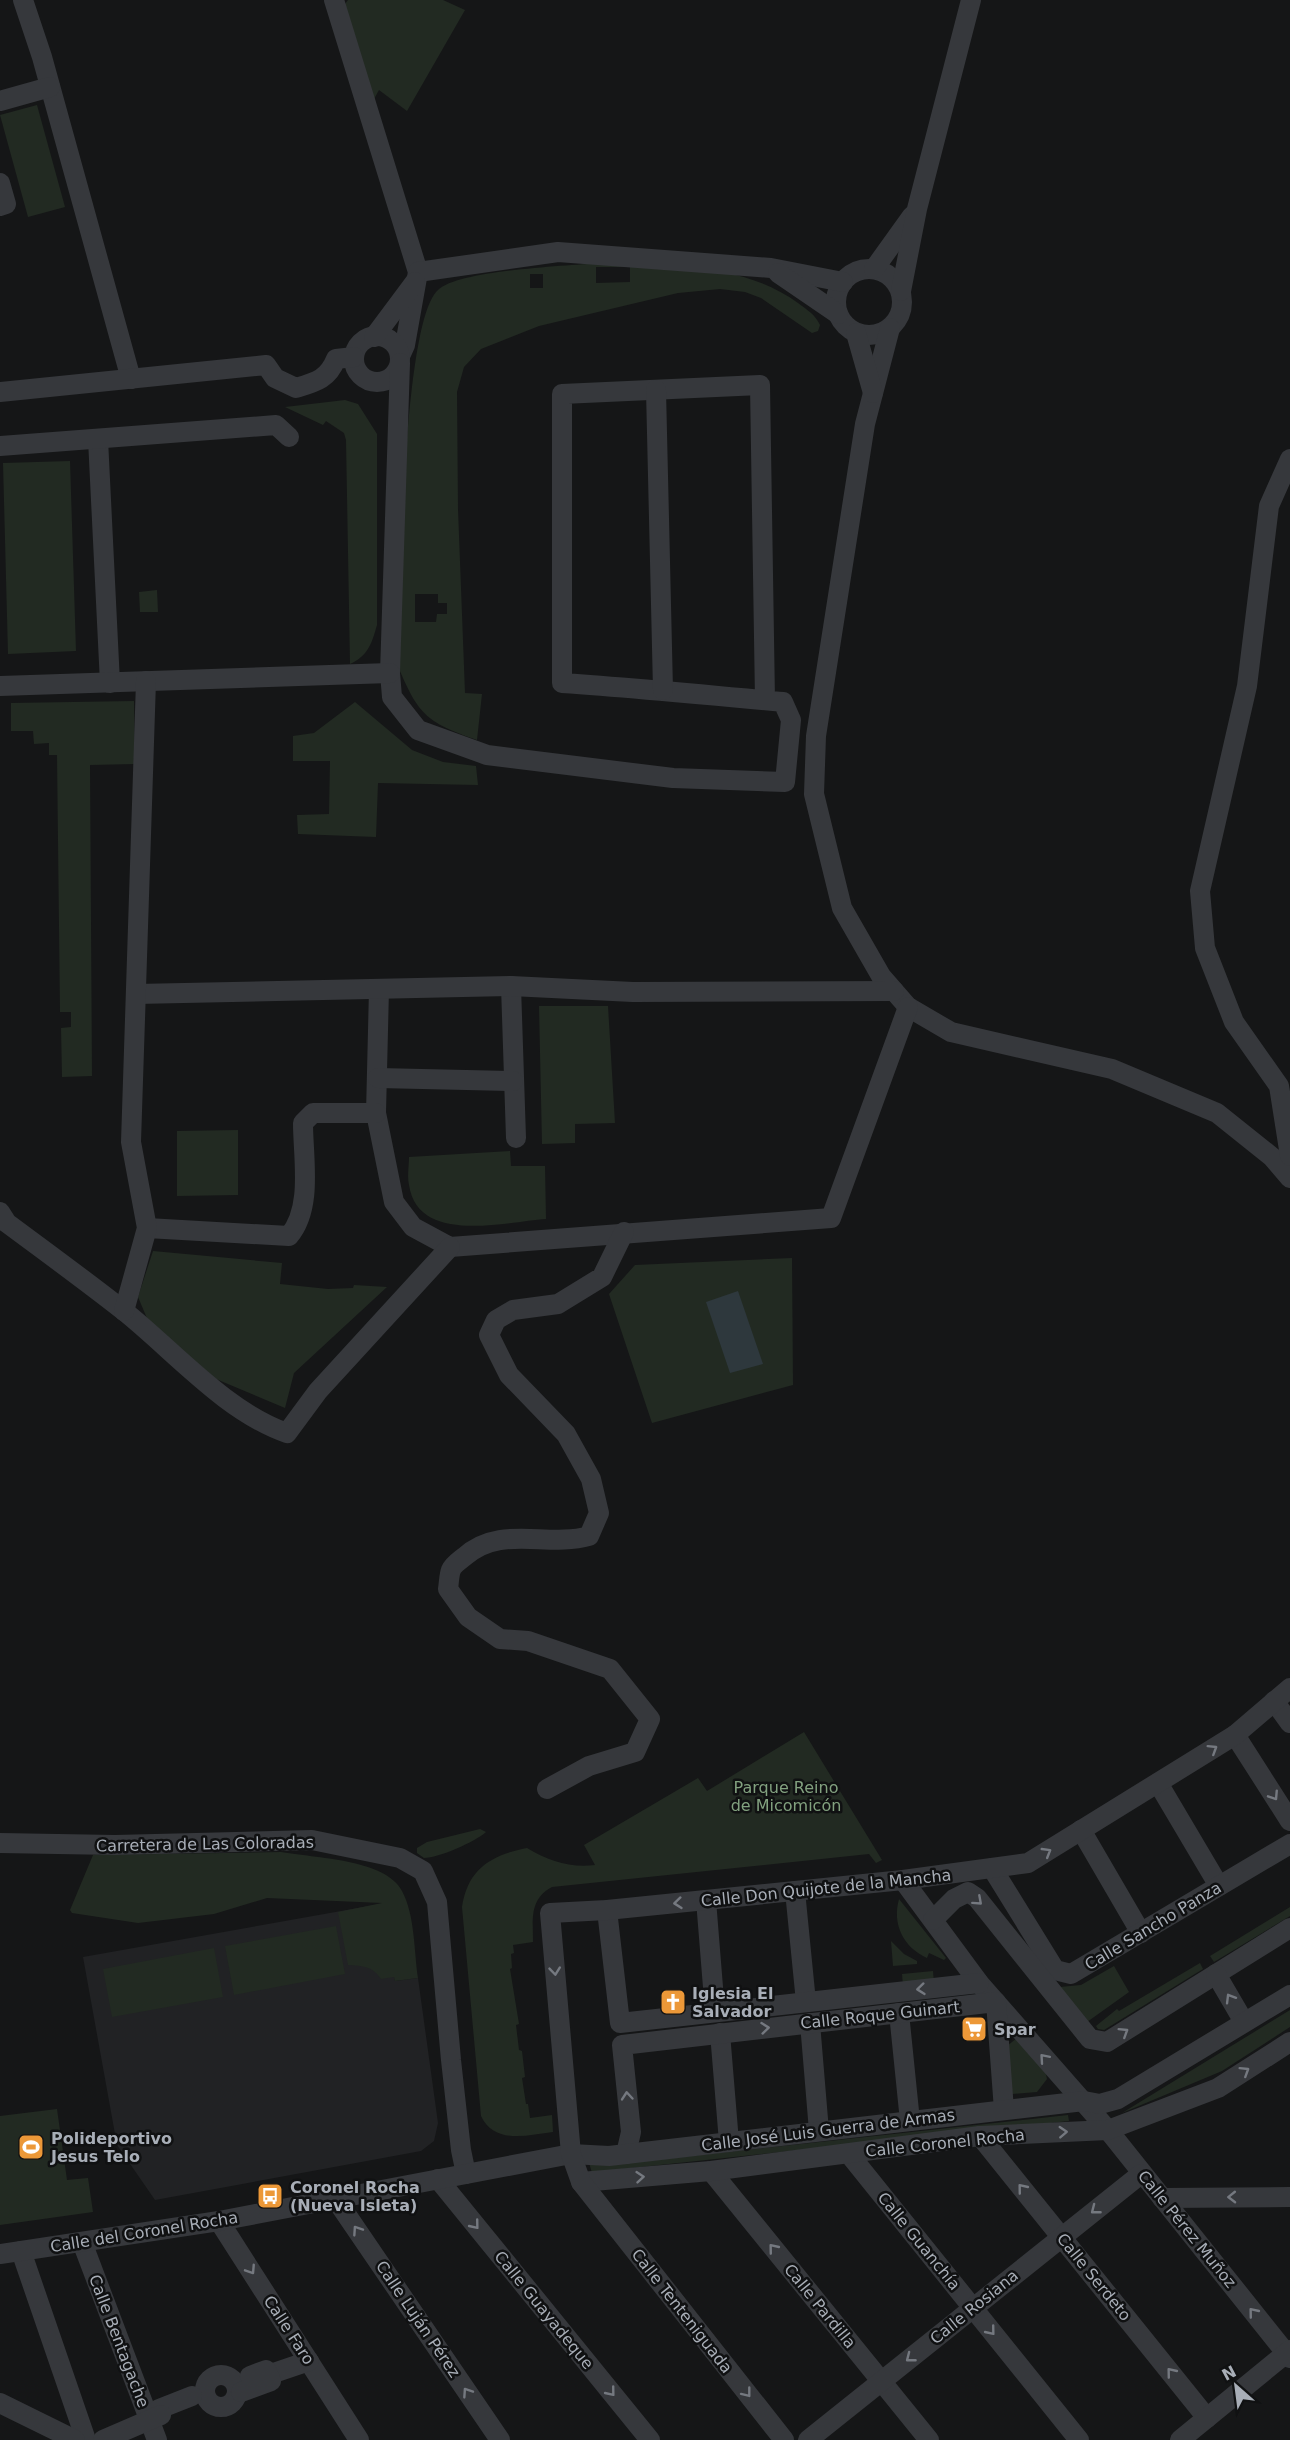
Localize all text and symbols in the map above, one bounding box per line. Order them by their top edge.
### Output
one-way arrow [1207,1745,1217,1757]
park label: Parque Reino de Micomicón [731,1778,841,1815]
one-way arrow [1267,1789,1278,1800]
street label: Carretera de Las Coloradas [96,1833,314,1855]
one-way arrow [1041,1847,1051,1859]
street label: Calle Don Quijote de la Mancha [700,1865,952,1911]
street label: Calle Sancho Panza [1081,1878,1225,1974]
one-way arrow [971,1894,982,1905]
one-way arrow [673,1896,683,1909]
one-way arrow [548,1967,561,1976]
one-way arrow [916,1982,925,1995]
place label: Iglesia El Salvador [692,1984,774,2021]
church icon: Iglesia El Salvador [658,1987,688,2017]
one-way arrow [1226,1994,1238,2004]
street label: Calle Roque Guinart [799,1997,961,2033]
supermarket icon: Spar [959,2014,989,2044]
place label: Spar [994,2020,1036,2039]
one-way arrow [760,2022,769,2035]
one-way arrow [1118,2027,1128,2039]
one-way arrow [1040,2054,1051,2064]
one-way arrow [1239,2066,1249,2078]
one-way arrow [621,2091,634,2101]
street label: Calle José Luis Guerra de Armas [700,2105,956,2155]
street label: Calle Coronel Rocha [864,2125,1026,2161]
one-way arrow [1058,2125,1067,2138]
place label: Polideportivo Jesus Telo [50,2129,172,2166]
sports icon: Polideportivo Jesus Telo [16,2132,46,2162]
street label: Calle Pérez Muñoz [1134,2166,1240,2292]
one-way arrow [635,2171,644,2184]
place label: Coronel Rocha (Nueva Isleta) [290,2178,420,2215]
bus stop icon: Coronel Rocha (Nueva Isleta) [255,2181,285,2211]
one-way arrow [1018,2184,1029,2195]
street label: Calle Guanchía [874,2188,964,2294]
one-way arrow [1227,2191,1236,2203]
one-way arrow [1091,2202,1102,2213]
street label: Calle del Coronel Rocha [49,2208,239,2256]
one-way arrow [467,2218,478,2229]
one-way arrow [353,2226,364,2237]
street label: Calle Serdeto [1053,2229,1135,2325]
one-way arrow [769,2244,780,2255]
street label: Calle Tenteniguada [628,2245,736,2377]
street label: Calle Guayadeque [490,2247,598,2373]
street label: Calle Luján Pérez [372,2257,464,2381]
street label: Calle Pardilla [780,2260,860,2352]
one-way arrow [243,2264,255,2274]
street label: Calle Rosiana [926,2266,1022,2348]
street label: Calle Bentagache [85,2272,153,2410]
street label: Calle Faro [260,2292,318,2368]
one-way arrow [1250,2308,1261,2319]
one-way arrow [984,2324,995,2335]
one-way arrow [906,2350,917,2361]
north arrow [1206,2356,1266,2416]
text: N [1219,2362,1240,2385]
one-way arrow [1167,2368,1178,2379]
one-way arrow [604,2385,615,2396]
one-way arrow [463,2387,474,2398]
one-way arrow [740,2387,751,2398]

